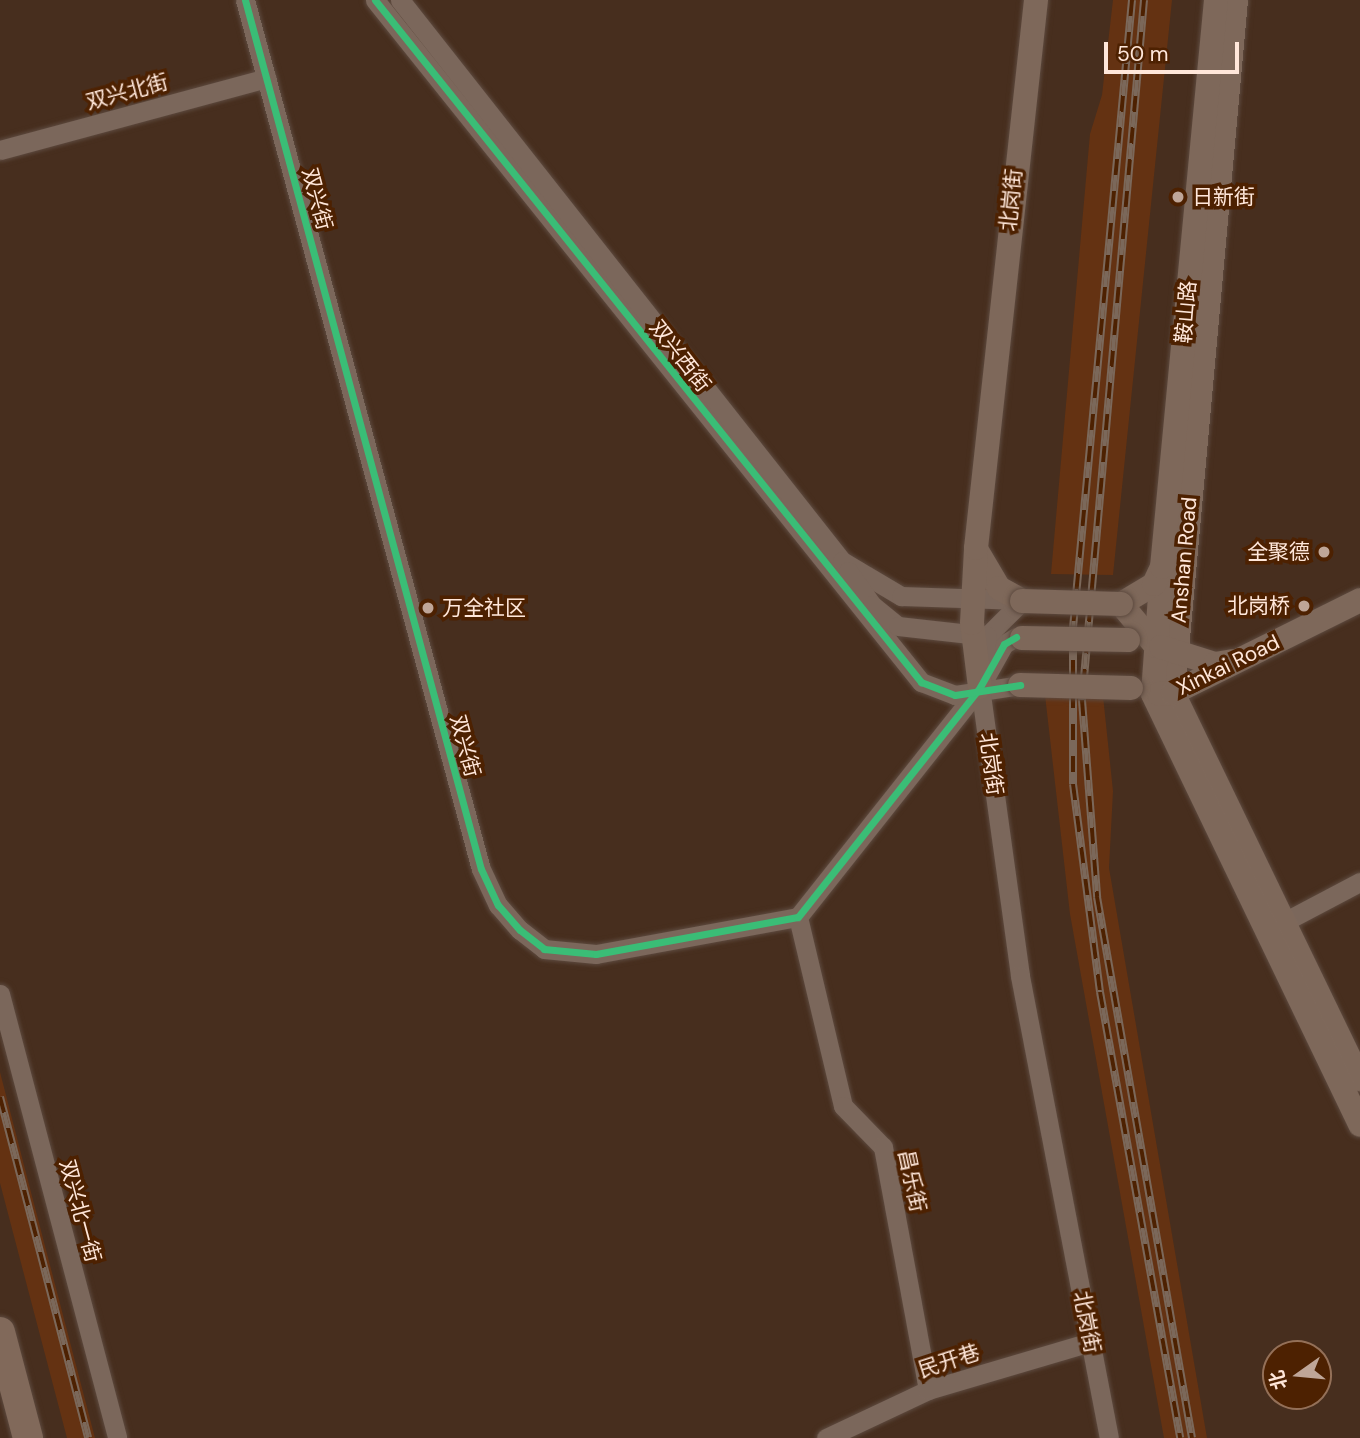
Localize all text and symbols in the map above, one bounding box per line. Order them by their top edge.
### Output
scale bar [1108,28,1243,72]
text: 50 m [1117,40,1168,68]
street label: 双兴北街 [83,69,171,115]
street label: 双兴街 [297,165,337,233]
street label: 北岗街 [995,167,1027,233]
place label: 日新街 [1192,184,1255,210]
marker: 日新街 [1170,189,1186,205]
street label: 鞍山路 [1171,280,1201,344]
street label: 双兴西街 [644,315,716,397]
street label: Anshan Road [1166,496,1202,624]
place label: 全聚德 [1247,539,1310,565]
marker: 全聚德 [1316,544,1332,560]
place label: 北岗桥 [1227,593,1290,619]
place label: 万全社区 [442,595,526,621]
marker: 北岗桥 [1296,598,1312,614]
marker: 万全社区 [420,600,436,616]
street label: Xinkai Road [1173,629,1283,701]
street label: 双兴街 [445,712,485,780]
street label: 北岗街 [974,731,1008,797]
street label: 昌乐街 [893,1148,931,1214]
street label: 双兴北一街 [54,1157,106,1265]
street label: 北岗街 [1069,1289,1105,1355]
street label: 民开巷 [915,1339,983,1383]
north arrow [1262,1340,1332,1410]
text: 北 [1264,1368,1293,1392]

